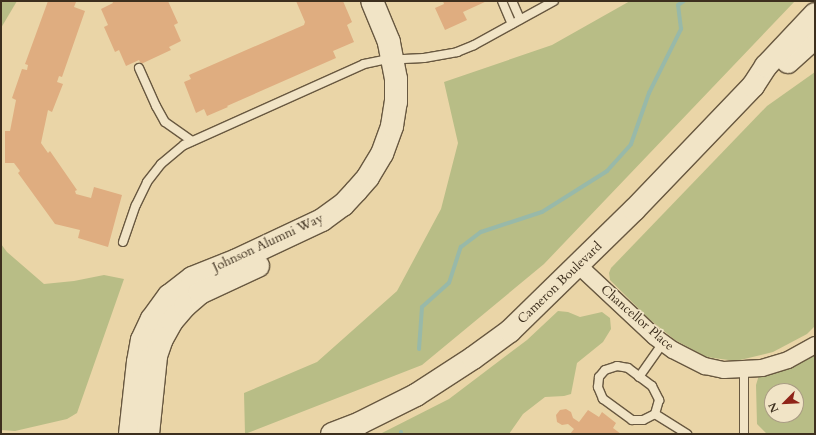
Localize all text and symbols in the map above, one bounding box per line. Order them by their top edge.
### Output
street label: Johnson Alumni Way [210,211,326,275]
street label: Cameron Boulevard [515,239,605,327]
street label: Chancellor Place [597,282,677,354]
north arrow [764,383,804,423]
text: N [765,400,782,415]

